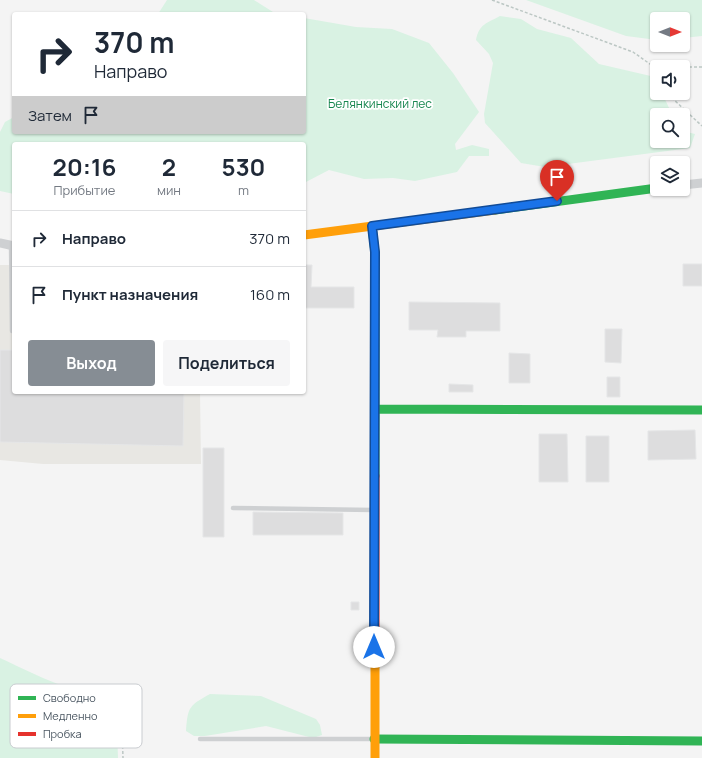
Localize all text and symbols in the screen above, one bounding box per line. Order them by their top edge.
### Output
north arrow [650,12,690,52]
map controls [650,12,690,196]
text: 370 m [94,23,174,61]
icon: right [28,28,80,80]
text: Направо [94,59,168,83]
button: sound [650,60,690,100]
park label: Белянкинский лес [328,95,432,112]
icon: arrive [80,104,102,126]
text: Затем [28,105,72,126]
button: search [650,108,690,148]
text: 20:16 [53,150,116,183]
text: 2 [162,150,176,183]
text: 530 [222,150,265,183]
button: layers [650,156,690,196]
pin [540,160,574,201]
icon: arrive [546,166,568,188]
text: Прибытие [53,181,115,199]
text: мин [157,181,181,199]
text: m [238,181,249,199]
icon: right [28,228,50,250]
text: Направо [62,228,126,249]
text: 370 m [249,228,290,249]
icon: arrive [28,284,50,306]
text: Пункт назначения [62,284,198,305]
text: 160 m [250,284,290,305]
button: Выход [28,340,155,386]
button: Поделиться [163,340,290,386]
position arrow [353,626,395,668]
legend [10,684,142,748]
text: Свободно [43,690,96,705]
text: Медленно [43,708,98,723]
text: Пробка [43,726,82,741]

